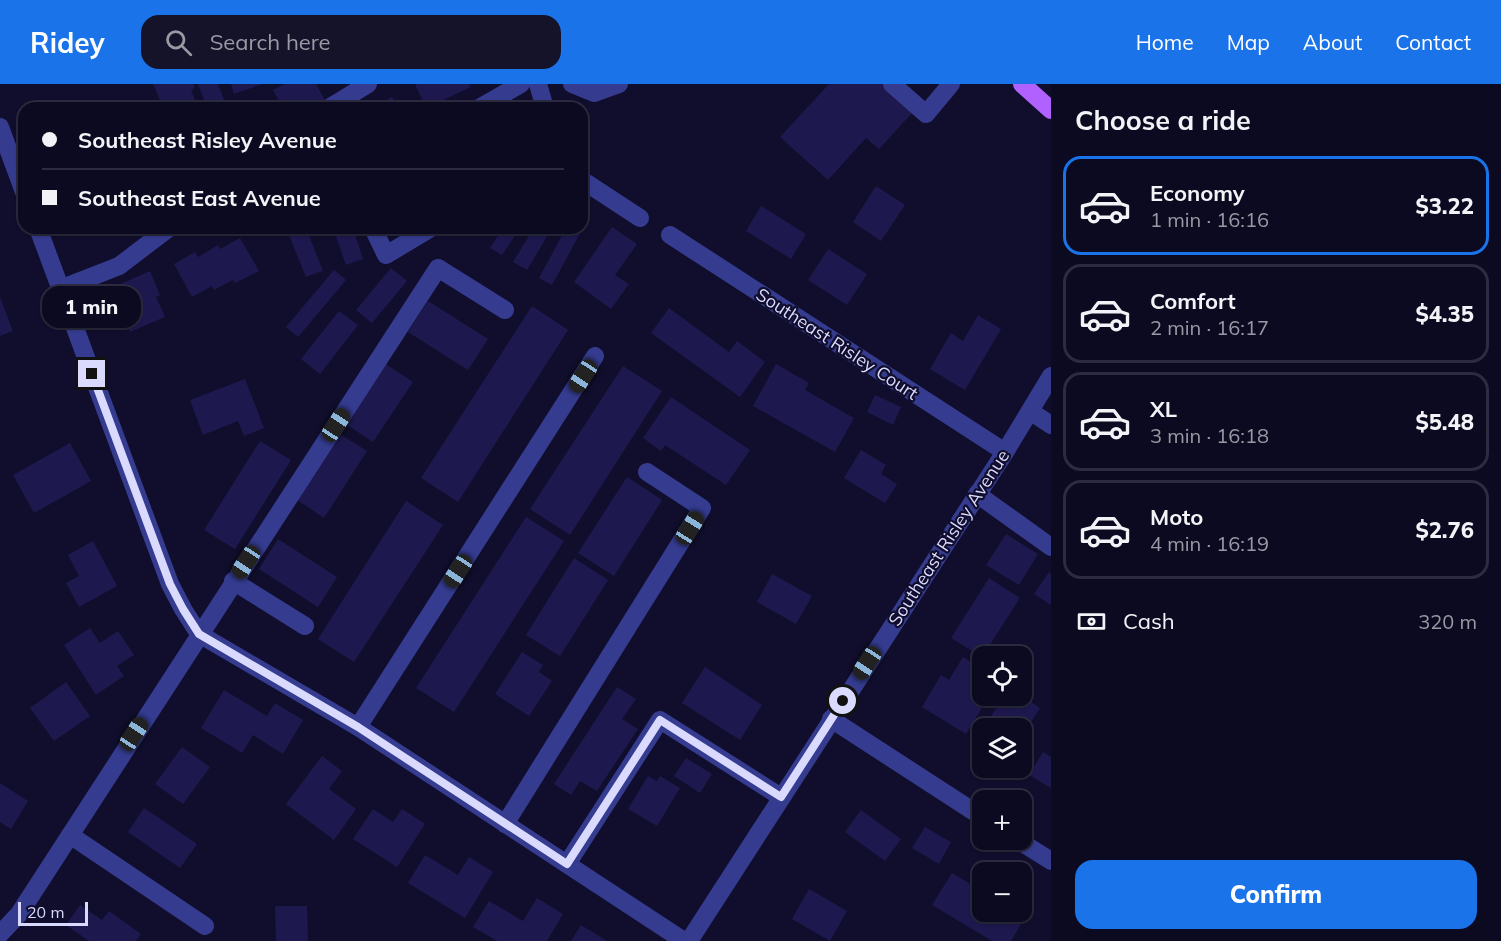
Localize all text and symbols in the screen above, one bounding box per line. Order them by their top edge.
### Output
search box [141,15,561,69]
text: Ridey [30,25,105,60]
icon: search [162,26,195,59]
text: Search here [210,28,331,56]
text: Home [1136,29,1194,55]
text: Map [1227,29,1270,55]
text: About [1303,29,1362,55]
text: Contact [1395,29,1471,55]
text: Choose a ride [1075,103,1251,137]
text: Southeast Risley Avenue [78,126,337,154]
icon: car [1078,179,1132,233]
text: Economy [1150,179,1245,207]
text: Southeast East Avenue [78,184,321,212]
text: $3.22 [1415,192,1474,220]
text: 1 min · 16:16 [1150,207,1269,232]
street label: Southeast Risley Court [752,283,923,405]
callout: 1 min [42,287,142,329]
icon: car [1078,287,1132,341]
text: Comfort [1150,287,1236,315]
text: 1 min [65,294,118,319]
text: $4.35 [1415,300,1474,328]
text: 2 min · 16:17 [1150,315,1269,340]
car [566,356,600,396]
route end [78,360,105,387]
icon: car [1078,395,1132,449]
text: XL [1150,395,1177,423]
car [319,405,353,445]
text: $5.48 [1415,408,1474,436]
text: 3 min · 16:18 [1150,423,1269,448]
street label: Southeast Risley Avenue [883,445,1014,630]
icon: car [1078,503,1132,557]
text: Moto [1150,503,1203,531]
car [673,508,707,548]
text: $2.76 [1415,516,1474,544]
text: 4 min · 16:19 [1150,531,1269,556]
car [229,542,263,582]
car [441,551,475,591]
icon: cash [1075,605,1108,638]
text: Cash [1123,607,1175,635]
text: 320 m [1418,609,1477,634]
car [850,643,884,683]
map controls [972,646,1032,922]
button: locate [972,646,1032,706]
route start [829,687,856,714]
car [117,714,151,754]
button: layers [972,718,1032,778]
button: + [972,790,1032,850]
button: Confirm [1075,860,1477,929]
button: − [972,862,1032,922]
scale bar [18,899,88,926]
text: 20 m [27,902,64,922]

